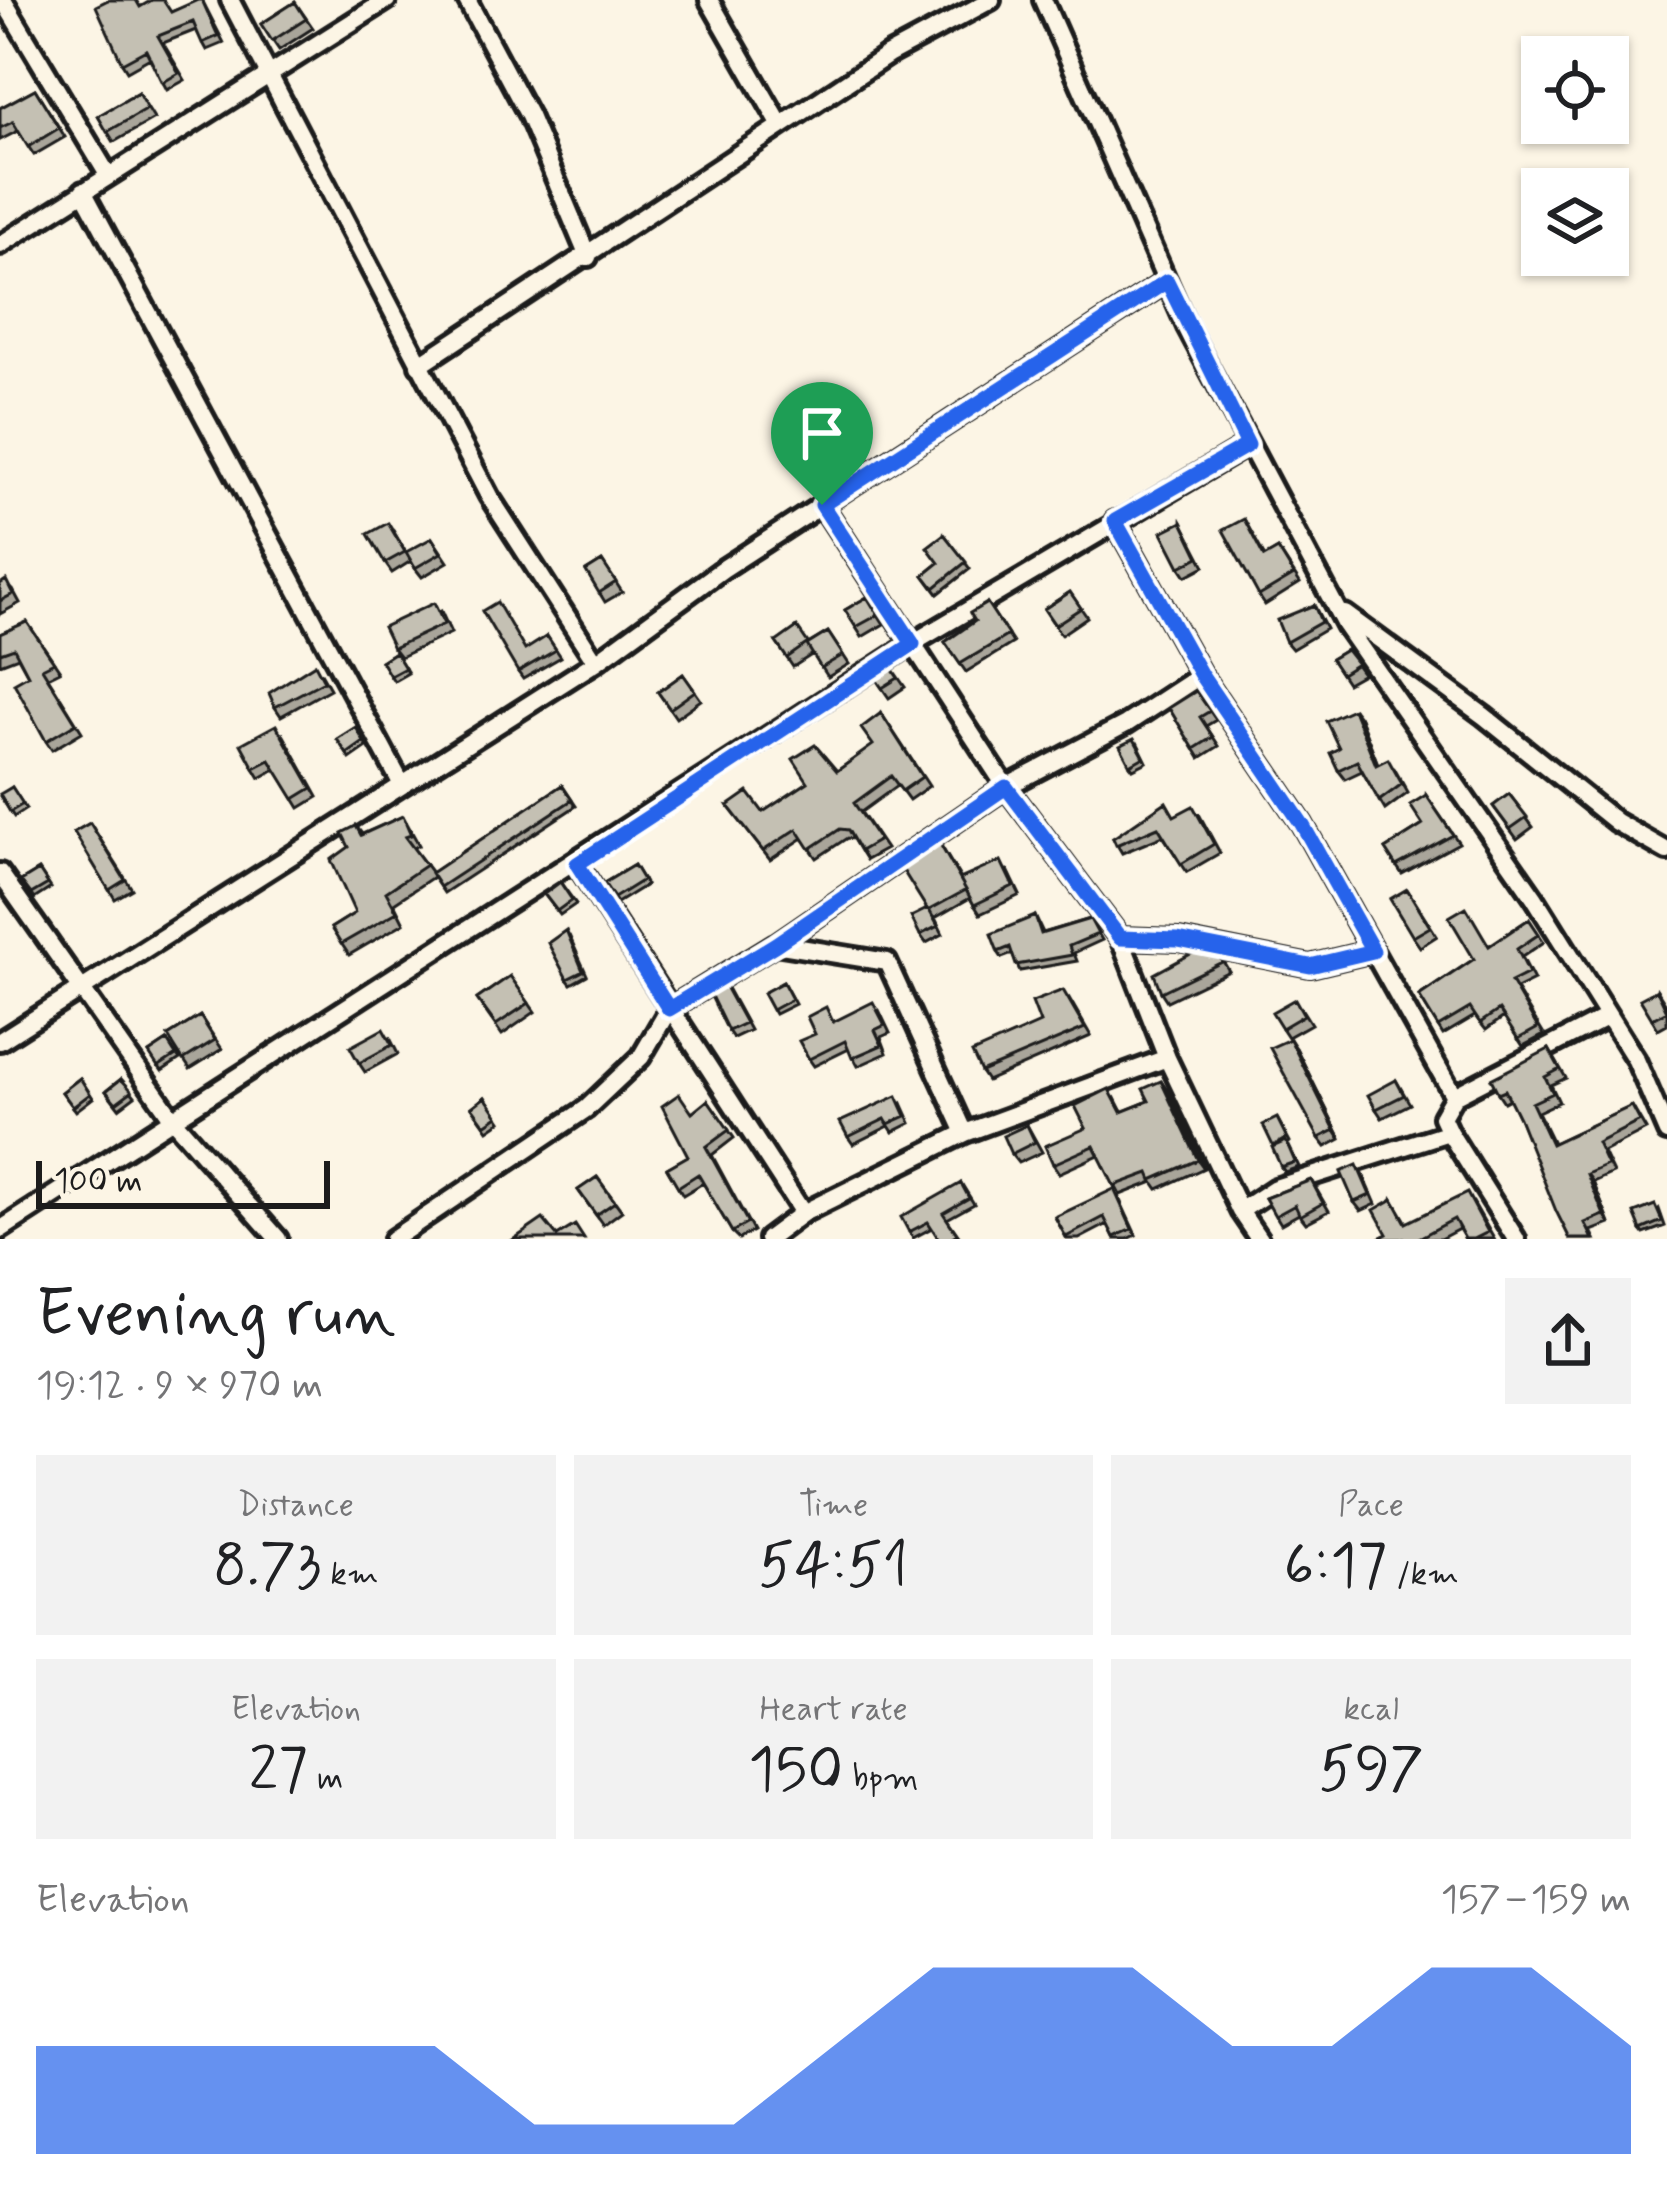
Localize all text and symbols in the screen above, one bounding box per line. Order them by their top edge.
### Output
map controls [1521,36,1629,276]
button: locate [1521,36,1629,144]
button: layers [1521,168,1629,276]
pin [771,382,873,505]
icon: arrive [789,400,855,466]
scale bar [36,1155,330,1208]
text: 100 m [54,1160,143,1204]
text: Evening run [36,1273,396,1359]
button: share [1505,1278,1631,1404]
text: 19:12 · 9 × 970 m [36,1361,323,1412]
text: Distance [238,1484,354,1528]
text: Time [799,1484,868,1528]
text: Pace [1338,1484,1404,1528]
text: 8.73 [213,1528,321,1607]
text: 54:51 [758,1528,909,1607]
text: 6:17 [1284,1528,1387,1607]
text: km [321,1553,378,1597]
text: /km [1387,1553,1459,1597]
text: Elevation [231,1688,361,1732]
text: Heart rate [759,1688,908,1732]
text: kcal [1343,1688,1399,1732]
text: 27 [248,1732,308,1811]
text: 150 [748,1732,843,1811]
text: 597 [1319,1732,1424,1811]
text: m [308,1757,343,1801]
text: bpm [843,1757,919,1801]
text: Elevation [36,1875,190,1926]
text: 157–159 m [1441,1875,1631,1926]

